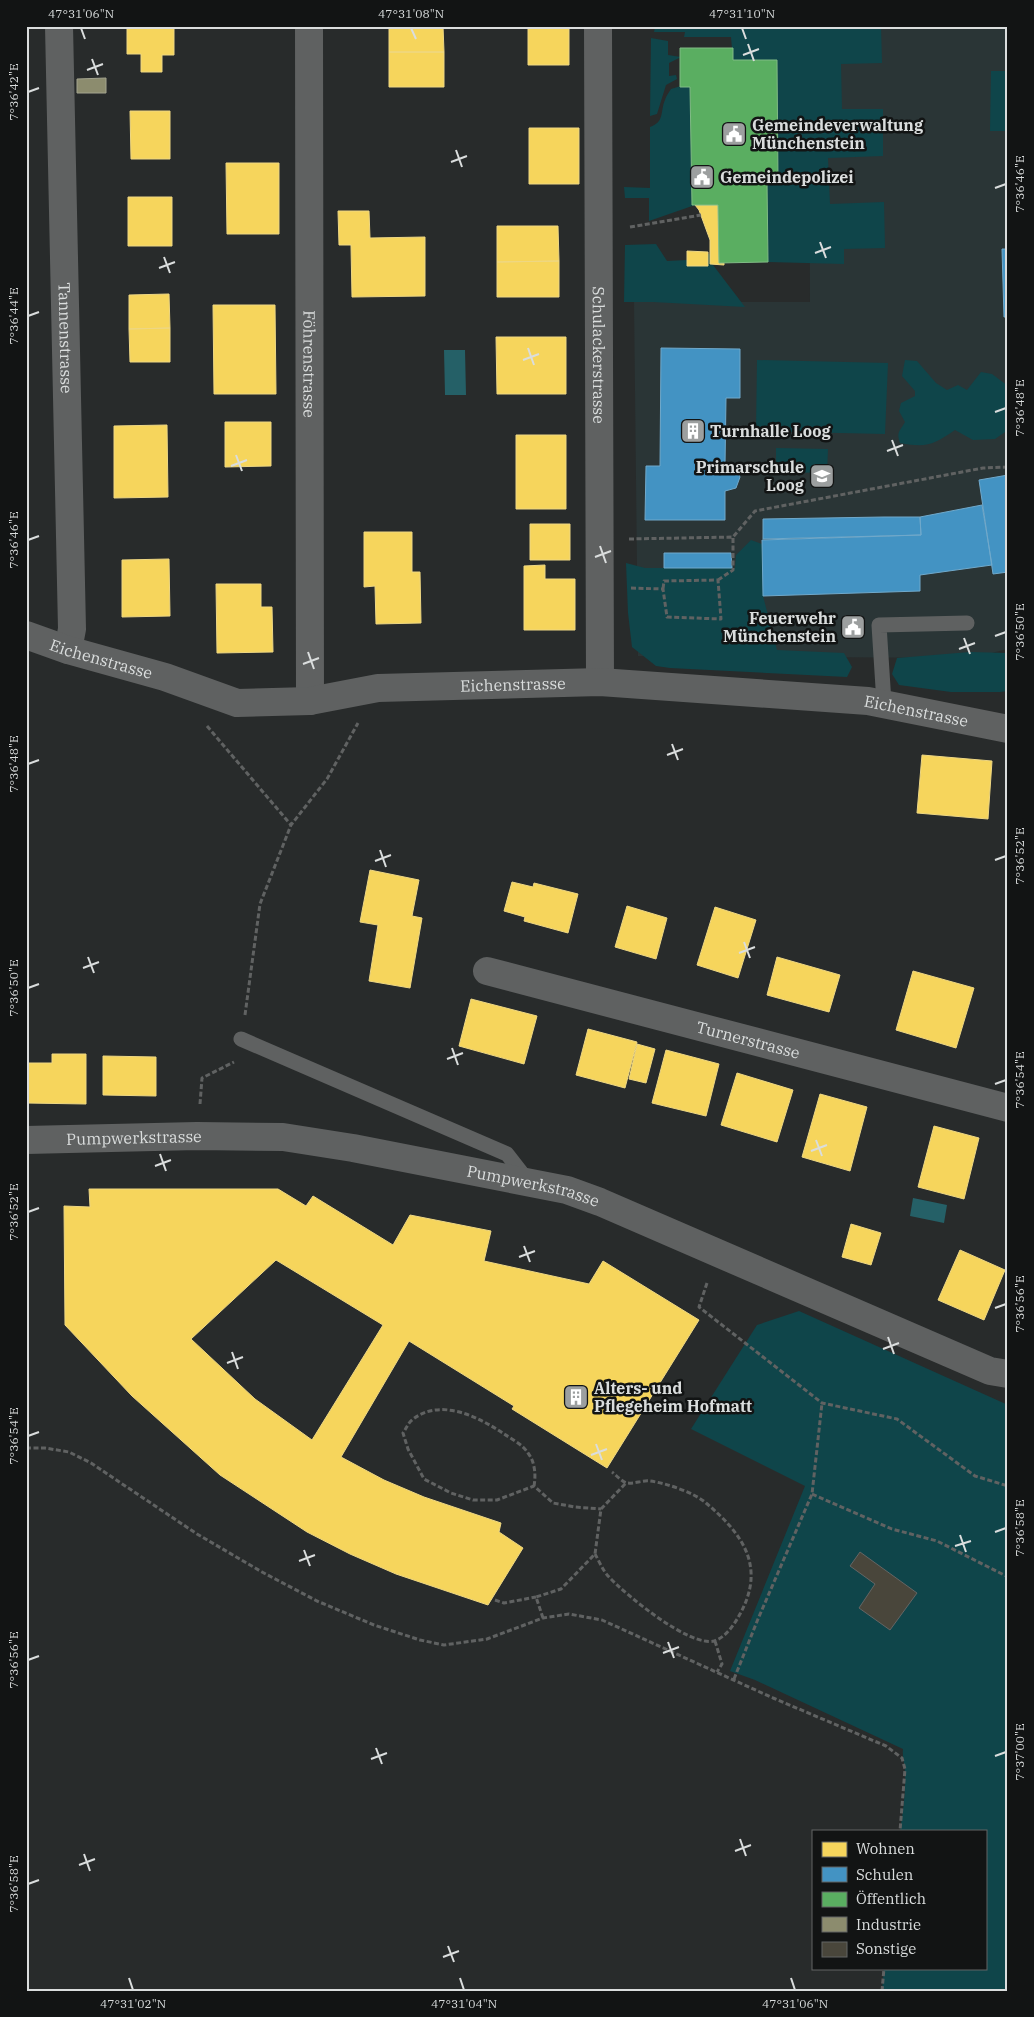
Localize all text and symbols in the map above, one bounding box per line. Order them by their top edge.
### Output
text: 47°31'06"N [48,6,114,21]
text: 47°31'08"N [378,6,444,21]
text: 47°31'10"N [709,6,775,21]
text: 7°36'42"E [6,63,21,121]
place label: Gemeindeverwaltung Münchenstein [752,115,924,153]
public building icon: Gemeindeverwaltung Münchenstein [721,121,747,147]
text: 7°36'46"E [1012,155,1027,213]
public building icon: Gemeindepolizei [689,164,715,190]
place label: Gemeindepolizei [720,167,854,187]
street label: Tannenstrasse [55,282,77,394]
street label: Schulackerstrasse [589,286,609,424]
text: 7°36'44"E [6,287,21,345]
street label: Föhrenstrasse [299,310,320,418]
text: 7°36'48"E [1012,379,1027,437]
building icon: Turnhalle Loog [680,418,706,444]
place label: Turnhalle Loog [710,421,831,441]
place label: Primarschule Loog [696,457,805,495]
school or university icon: Primarschule Loog [809,463,835,489]
text: 7°36'46"E [6,511,21,569]
text: 7°36'50"E [1012,603,1027,661]
place label: Feuerwehr Münchenstein [723,608,836,646]
public building icon: Feuerwehr Münchenstein [840,614,866,640]
street label: Eichenstrasse [47,634,155,683]
street label: Eichenstrasse [460,673,566,696]
street label: Eichenstrasse [862,690,970,731]
text: 7°36'48"E [6,735,21,793]
text: 7°36'52"E [1012,827,1027,885]
text: 7°36'50"E [6,959,21,1017]
street label: Turnerstrasse [694,1016,802,1063]
text: 7°36'54"E [1012,1051,1027,1109]
street label: Pumpwerkstrasse [66,1126,202,1149]
street label: Pumpwerkstrasse [465,1161,602,1211]
text: 7°36'52"E [6,1183,21,1241]
text: 7°36'56"E [1012,1275,1027,1333]
place label: Alters- und Pflegeheim Hofmatt [594,1378,752,1416]
building icon: Alters- und Pflegeheim Hofmatt [563,1384,589,1410]
text: 7°36'54"E [6,1407,21,1465]
text: 7°36'58"E [1012,1499,1027,1557]
text: 7°36'56"E [6,1631,21,1689]
text: 7°37'00"E [1012,1723,1027,1781]
legend [812,1830,986,1970]
text: Wohnen [856,1839,915,1858]
text: 7°36'58"E [6,1855,21,1913]
text: Schulen [856,1865,914,1884]
text: Öffentlich [856,1889,926,1908]
text: Industrie [856,1915,921,1934]
text: Sonstige [856,1939,916,1958]
text: 47°31'02"N [100,1996,166,2011]
text: 47°31'04"N [431,1996,497,2011]
text: 47°31'06"N [762,1996,828,2011]

